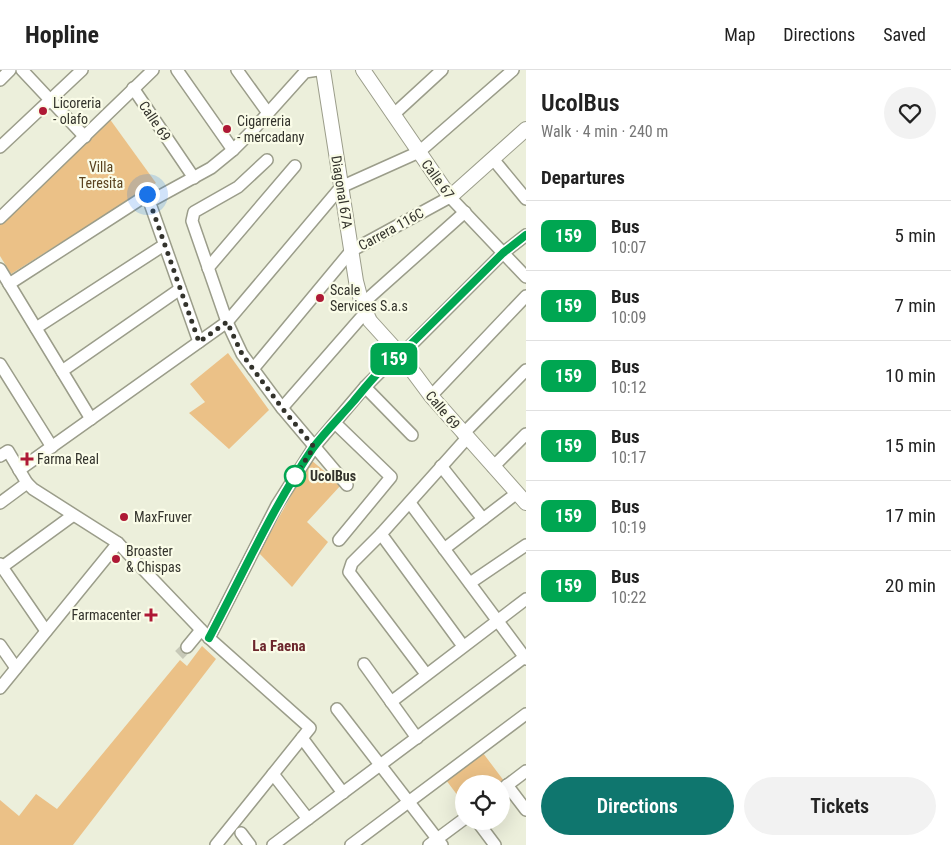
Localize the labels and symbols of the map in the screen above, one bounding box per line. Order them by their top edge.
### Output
place label: Licoreria - olafo [53,95,101,127]
street label: Calle 69 [136,98,174,144]
marker: Licoreria - olafo [37,105,49,117]
place label: Cigarreria - mercadany [237,113,305,145]
marker: Cigarreria - mercadany [221,123,233,135]
street label: Diagonal 67A [328,154,356,230]
street label: Calle 67 [418,156,458,202]
park label: Villa Teresita [79,159,123,191]
your location [135,182,160,207]
street label: Carrera 116C [356,204,427,253]
place label: Scale Services S.a.s [330,282,408,314]
marker: Scale Services S.a.s [314,292,326,304]
line badge: 159 [365,343,423,375]
street label: Calle 69 [423,388,463,432]
place label: Farma Real [37,451,99,467]
marker: Farma Real [21,453,33,465]
marker: UcolBus [284,465,306,487]
place label: UcolBus [310,468,356,484]
place label: MaxFruver [134,509,192,525]
marker: MaxFruver [118,511,130,523]
place label: Broaster & Chispas [126,543,181,575]
marker: Broaster & Chispas [110,553,122,565]
place label: Farmacenter [71,607,141,623]
marker: Farmacenter [145,609,157,621]
district label: La Faena [252,637,306,655]

